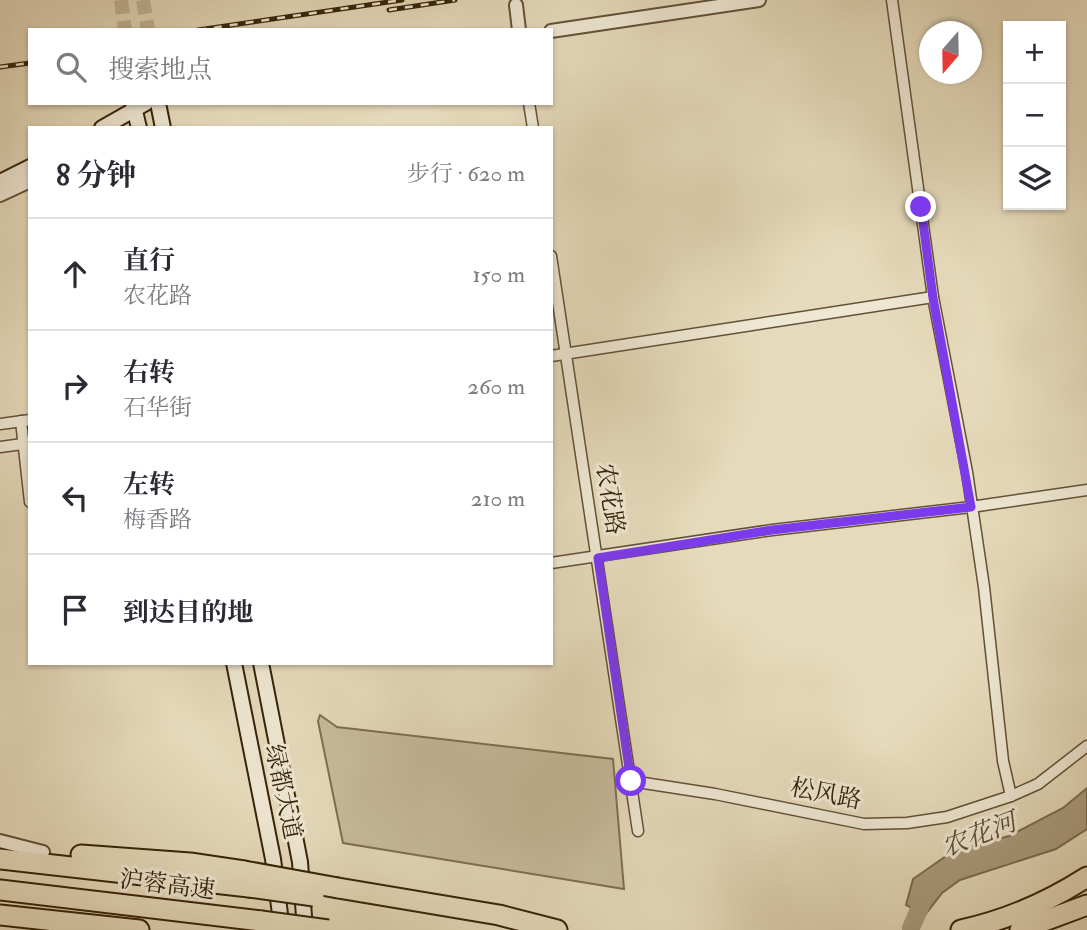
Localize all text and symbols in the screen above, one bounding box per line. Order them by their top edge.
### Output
north arrow [919,21,982,84]
map controls [1003,21,1066,210]
button: + [1003,21,1066,84]
search box [28,28,553,105]
icon: search [52,48,90,86]
text: 搜索地点 [108,54,212,86]
button: − [1003,84,1066,147]
button: layers [1003,147,1066,210]
text: 8 分钟 [56,157,136,194]
text: 步行 · 620 m [407,159,525,188]
route end [905,191,936,222]
text: 直行 [123,245,175,277]
icon: ahead [56,255,94,293]
text: 150 m [472,260,525,289]
text: 农花路 [123,281,192,310]
text: 右转 [123,357,175,389]
icon: right [56,367,94,405]
text: 260 m [467,372,525,401]
text: 石华街 [123,393,192,422]
street label: 农花路 [589,461,631,537]
text: 左转 [123,469,175,501]
icon: left [56,479,94,517]
text: 210 m [471,484,525,513]
text: 梅香路 [123,505,192,534]
icon: arrive [56,591,94,629]
text: 到达目的地 [123,597,253,629]
street label: 绿都大道 [258,742,308,842]
route start [615,765,646,796]
street label: 松风路 [788,772,864,816]
water label: 农花河 [937,805,1025,864]
street label: 沪蓉高速 [117,864,217,906]

